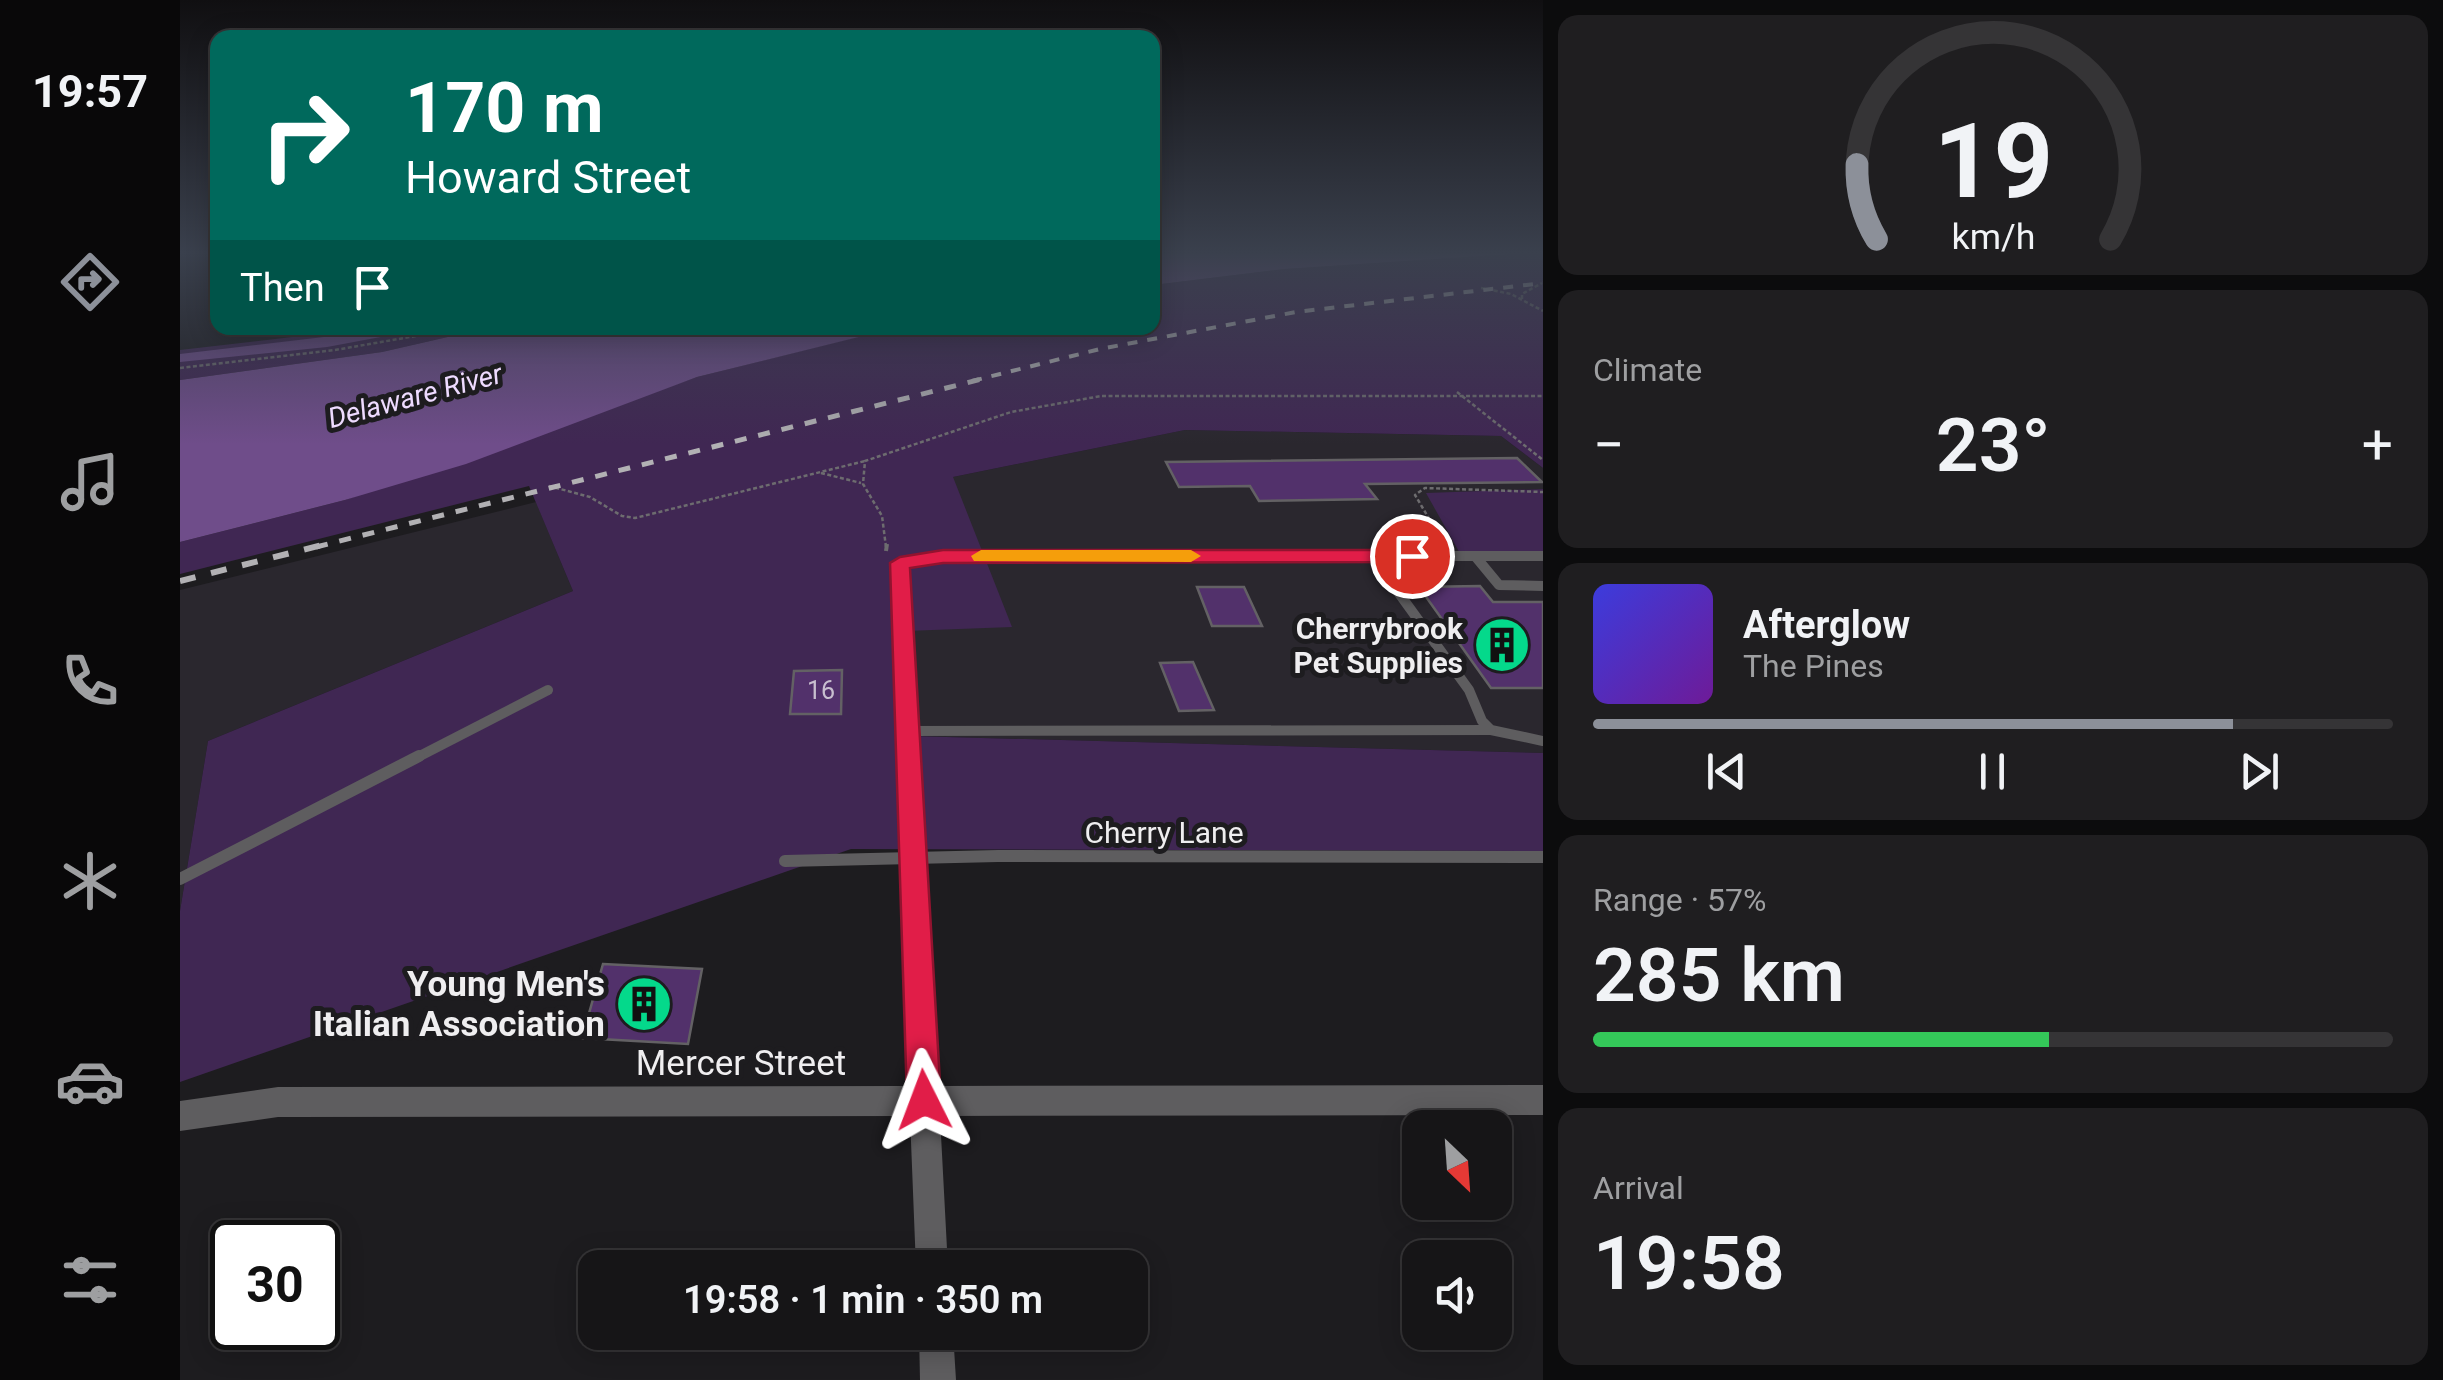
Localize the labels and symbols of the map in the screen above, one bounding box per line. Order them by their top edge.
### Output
water label: Delaware River [324,357,506,435]
pin [1370,514,1455,599]
place label: Cherrybrook Pet Supplies [1294,611,1464,680]
building icon: Cherrybrook Pet Supplies [1472,615,1532,675]
house number: 16 [807,676,835,705]
street label: Cherry Lane [1084,815,1244,850]
place label: Young Men's Italian Association [313,964,605,1045]
building icon: Young Men's Italian Association [614,974,674,1034]
street label: Mercer Street [636,1043,846,1084]
position arrow [872,1048,976,1152]
north arrow [1402,1110,1512,1220]
speed limit sign: 30 [210,1220,340,1350]

